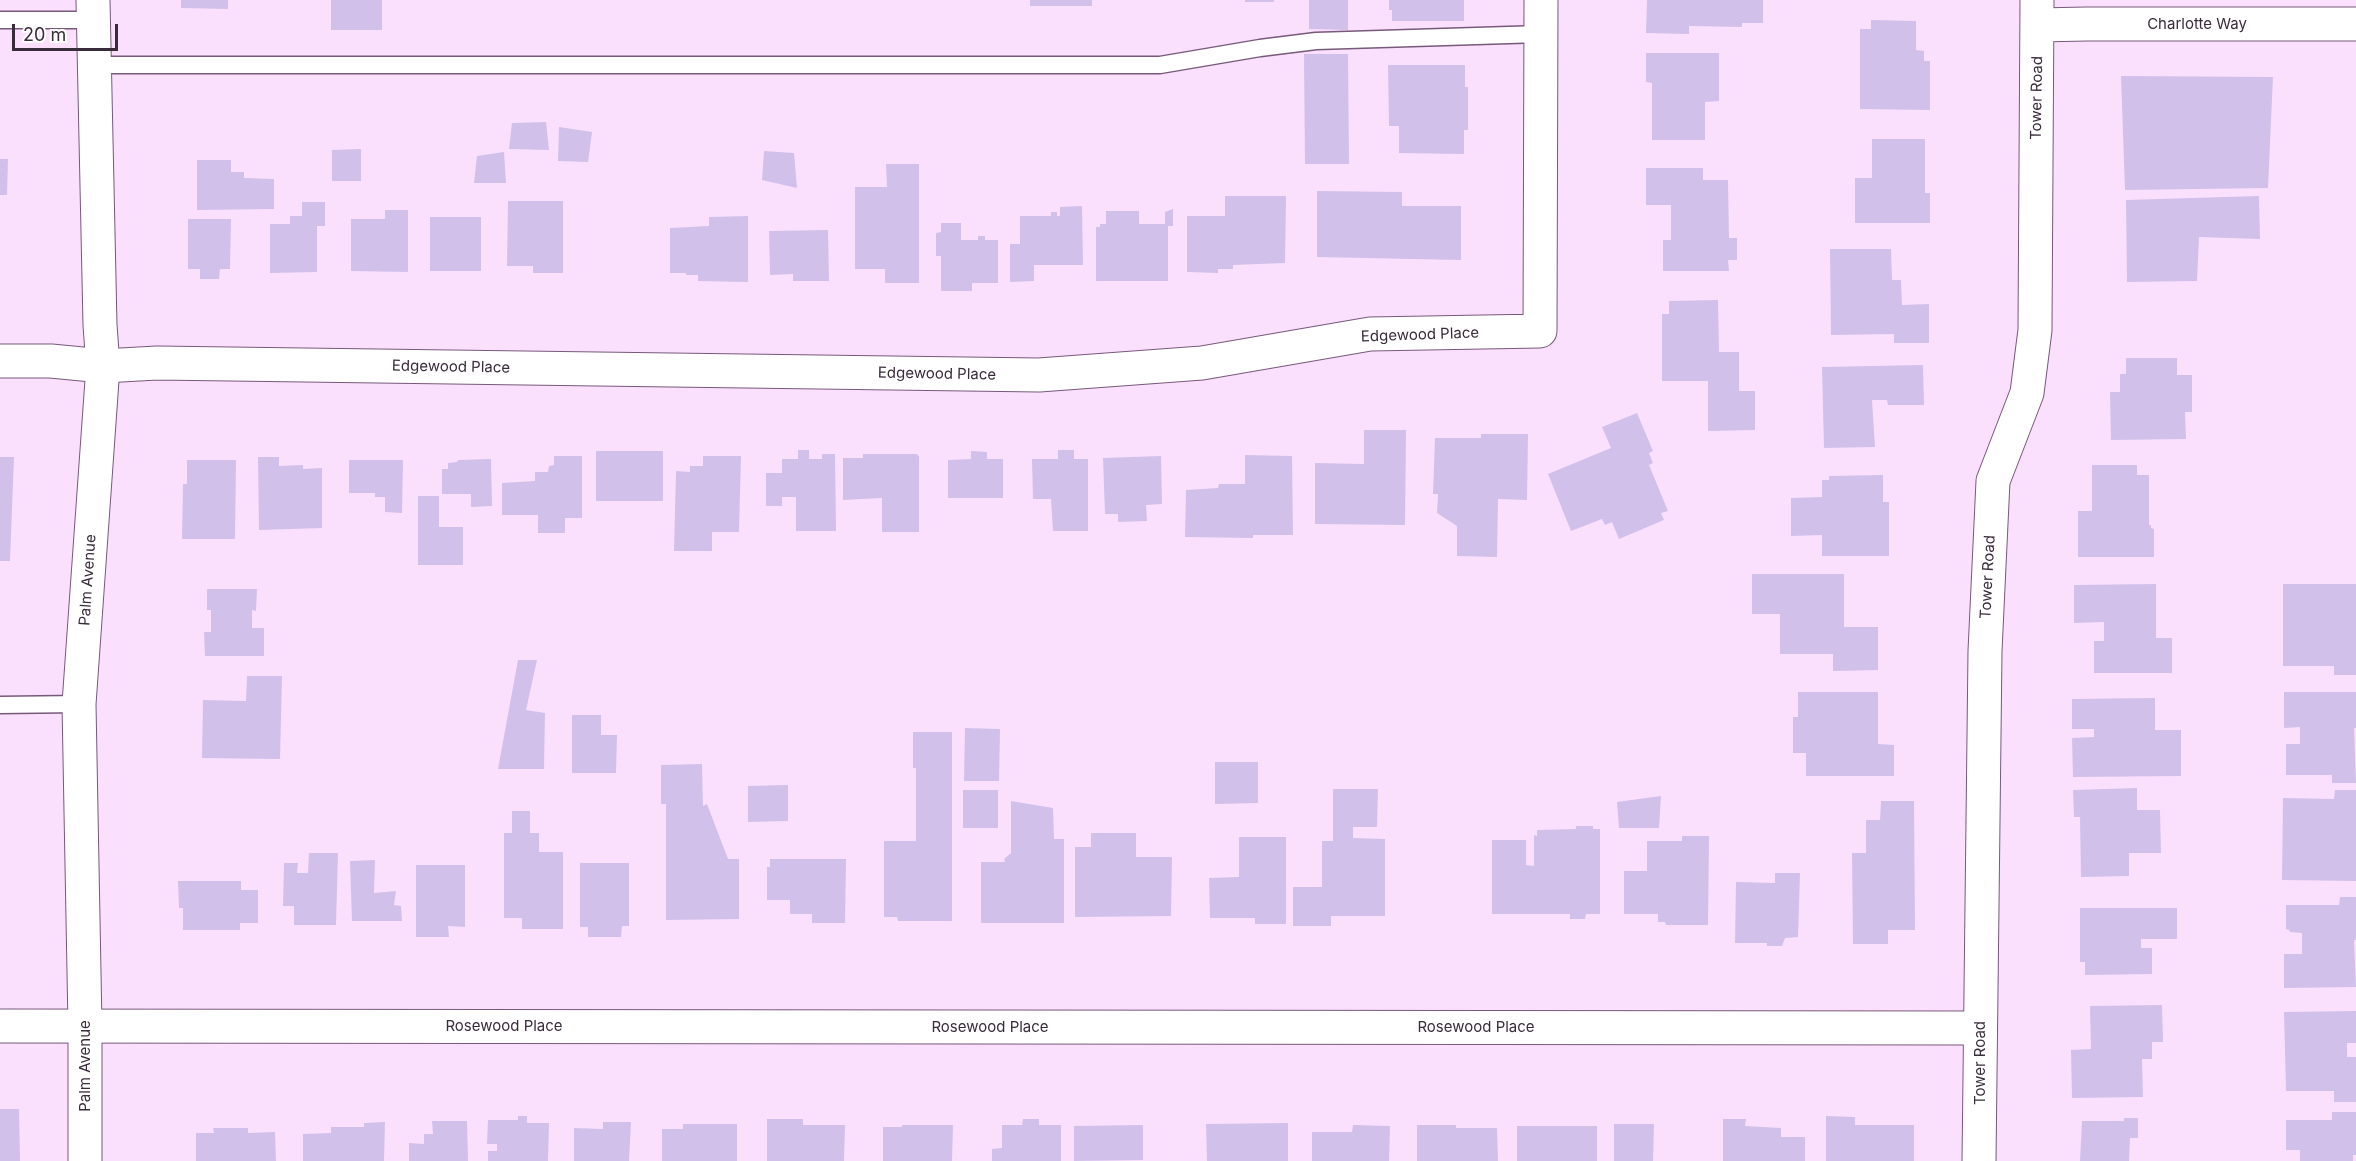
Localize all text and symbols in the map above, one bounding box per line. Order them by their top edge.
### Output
scale bar [15,12,122,50]
street label: Charlotte Way [2147,15,2247,33]
text: 20 m [23,24,66,45]
street label: Tower Road [2027,56,2047,140]
street label: Edgewood Place [1361,324,1479,346]
street label: Edgewood Place [392,357,510,377]
street label: Edgewood Place [878,364,996,384]
street label: Palm Avenue [76,534,100,626]
street label: Tower Road [1977,535,1999,619]
street label: Rosewood Place [445,1017,563,1035]
street label: Rosewood Place [931,1018,1049,1036]
street label: Rosewood Place [1417,1018,1535,1036]
street label: Palm Avenue [76,1020,94,1112]
street label: Tower Road [1971,1021,1989,1105]

